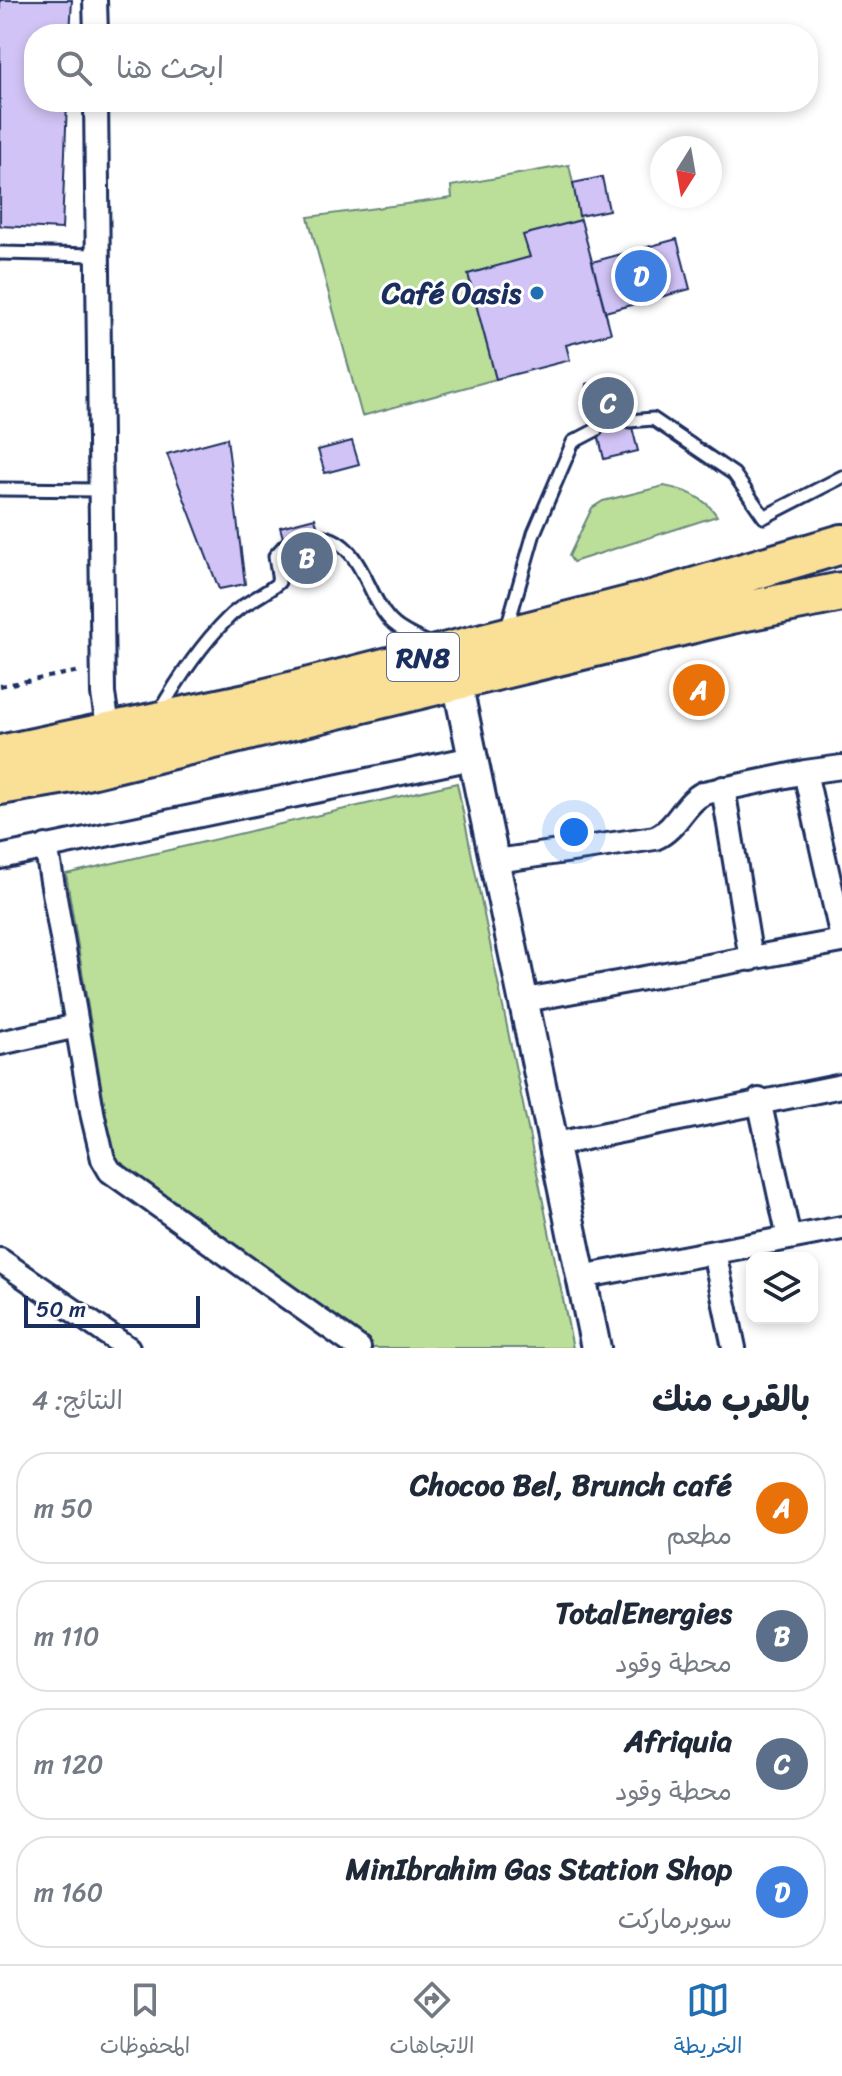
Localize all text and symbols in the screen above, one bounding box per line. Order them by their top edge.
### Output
search box [24,24,818,112]
text: ابحث هنا [116,41,224,95]
icon: search [52,46,96,90]
north arrow [650,136,722,208]
pin: D [615,246,667,306]
place label: Café Oasis [381,266,522,320]
marker: Café Oasis [528,284,546,302]
pin: C [582,373,634,433]
pin: B [281,528,333,588]
road number: RN8 [387,633,459,681]
pin: A [673,660,725,720]
your location [554,812,594,852]
map controls [746,1252,818,1324]
button: layers [746,1252,818,1324]
text: 50 m [36,1290,86,1329]
scale bar [24,1292,200,1328]
text: بالقرب منك [652,1370,810,1430]
text: النتائج: 4 [32,1377,123,1423]
text: Chocoo Bel, Brunch café [410,1458,732,1512]
text: 50 m [34,1485,93,1531]
text: A [773,1485,791,1531]
text: مطعم [666,1512,732,1558]
text: TotalEnergies [555,1586,732,1640]
text: 110 m [34,1613,99,1659]
text: B [774,1613,790,1659]
text: محطة وقود [615,1640,732,1686]
text: Afriquia [624,1714,732,1768]
text: 120 m [34,1741,103,1787]
text: C [774,1741,790,1787]
text: محطة وقود [615,1768,732,1814]
text: MinIbrahim Gas Station Shop [346,1842,732,1896]
text: 160 m [34,1869,103,1915]
text: D [774,1869,790,1915]
text: سوبرماركت [618,1896,732,1942]
tab: المحفوظات [100,1978,190,2065]
tab: الاتجاهات [390,1978,474,2065]
tab: الخريطة [674,1978,742,2065]

